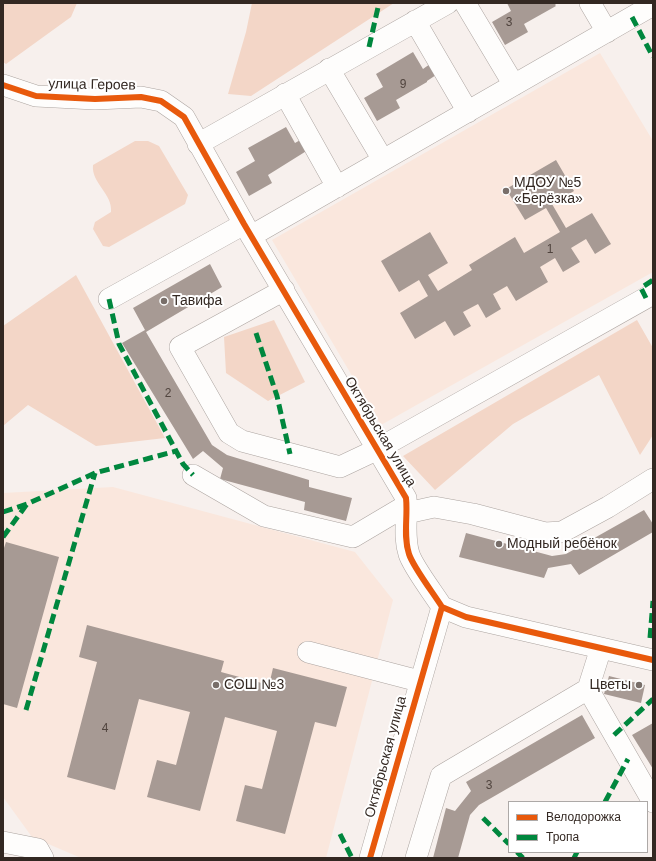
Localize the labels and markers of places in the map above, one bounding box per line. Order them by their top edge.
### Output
place label: МДОУ №5 «Берёзка» [514,175,583,208]
marker: МДОУ №5 «Берёзка» [501,186,511,196]
place label: Тавифа [172,293,222,309]
marker: Тавифа [159,296,169,306]
place label: Модный ребёнок [507,536,617,552]
marker: Модный ребёнок [494,539,504,549]
place label: СОШ №3 [224,677,284,693]
place label: Цветы [590,677,631,693]
marker: СОШ №3 [211,680,221,690]
marker: Цветы [634,680,644,690]

